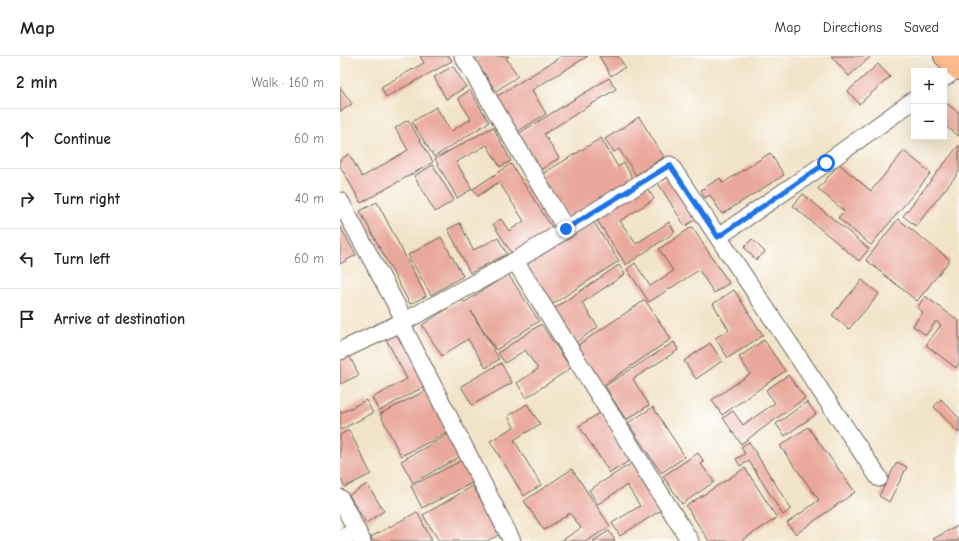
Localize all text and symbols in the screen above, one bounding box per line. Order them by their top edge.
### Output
text: Map [20,17,55,39]
text: Map [774,19,801,36]
text: Directions [823,19,882,36]
text: Saved [904,19,939,36]
map controls [911,68,947,140]
button: + [911,68,947,104]
text: 2 min [16,73,57,92]
text: Walk · 160 m [252,75,324,90]
button: − [911,104,947,140]
icon: ahead [16,128,38,150]
text: Continue [54,130,111,148]
text: 60 m [294,131,324,146]
route start [817,154,835,172]
icon: right [16,188,38,210]
text: Turn right [54,190,120,208]
text: 40 m [295,191,324,206]
route end [557,220,575,238]
icon: left [16,248,38,270]
text: Turn left [54,250,110,268]
text: 60 m [294,251,324,266]
icon: arrive [16,308,38,330]
text: Arrive at destination [54,310,185,328]

